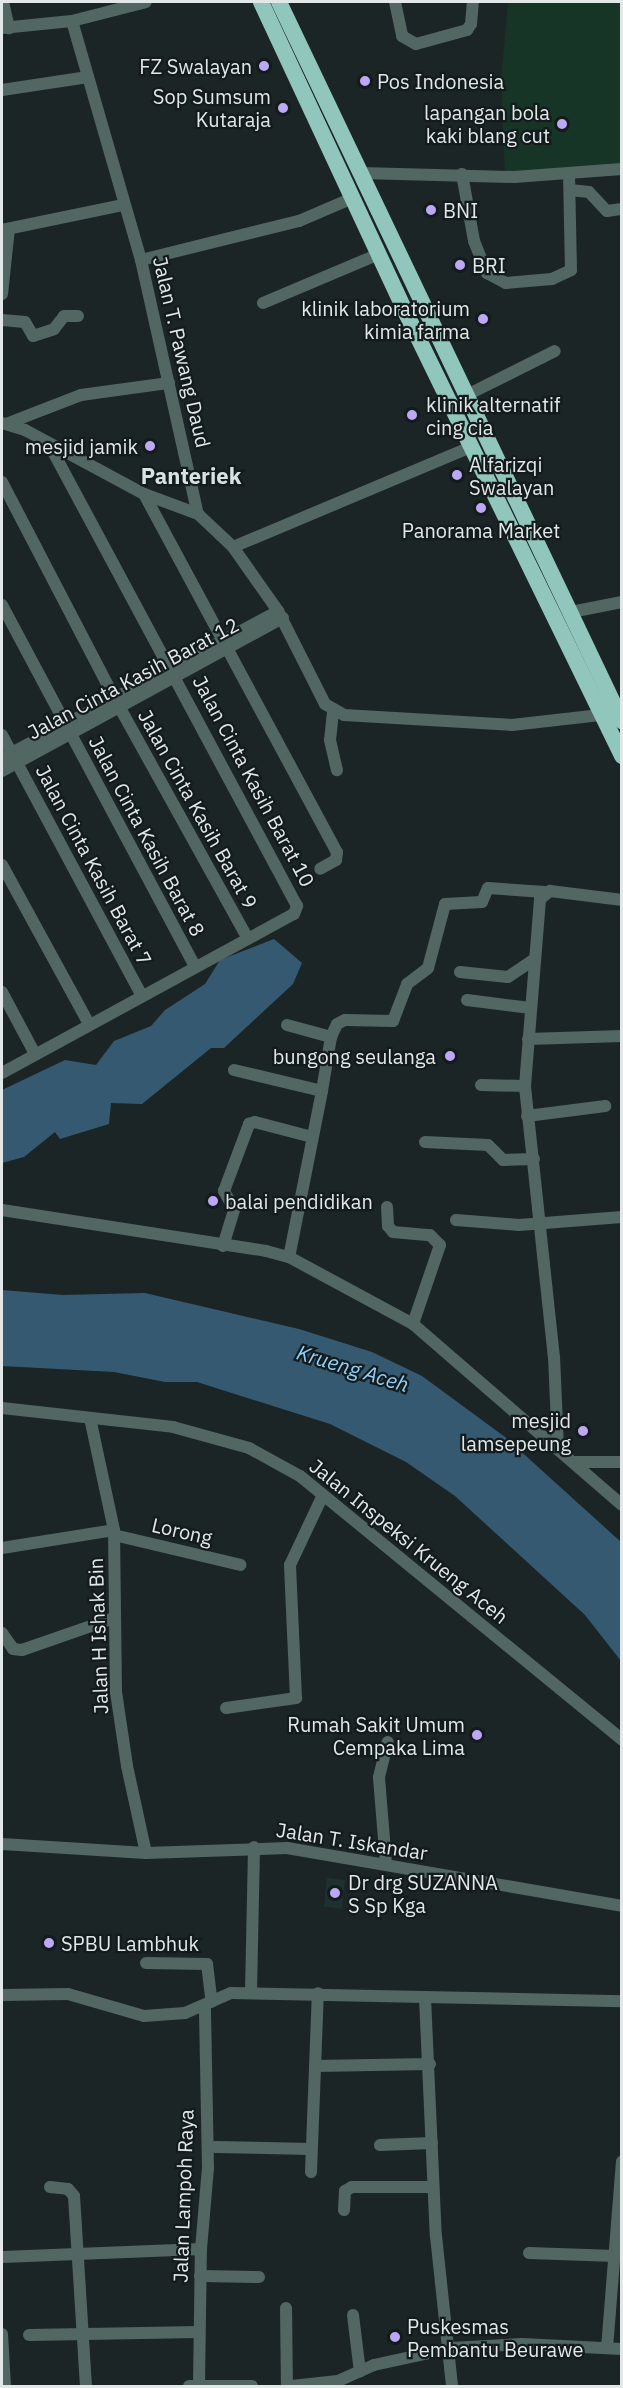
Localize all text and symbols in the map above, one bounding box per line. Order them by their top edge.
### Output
place label: FZ Swalayan [139,54,252,78]
marker: FZ Swalayan [257,59,271,73]
place label: Pos Indonesia [377,69,504,93]
marker: Pos Indonesia [358,74,372,88]
place label: Sop Sumsum Kutaraja [153,84,271,131]
place label: lapangan bola kaki blang cut [424,100,550,147]
marker: Sop Sumsum Kutaraja [276,101,290,115]
marker: lapangan bola kaki blang cut [555,117,569,131]
place label: BNI [443,198,478,222]
marker: BNI [424,203,438,217]
place label: BRI [472,253,506,277]
street label: Jalan T. Pawang Daud [148,254,216,450]
marker: BRI [453,258,467,272]
place label: klinik laboratorium kimia farma [301,296,470,343]
marker: klinik laboratorium kimia farma [474,310,492,328]
place label: klinik alternatif cing cia [426,392,560,439]
marker: klinik alternatif cing cia [403,406,421,424]
place label: mesjid jamik [25,434,138,458]
marker: mesjid jamik [143,439,157,453]
place label: Alfarizqi Swalayan [469,452,554,499]
district label: Panteriek [141,463,241,489]
marker: Alfarizqi Swalayan [450,468,464,482]
marker: Panorama Market [474,501,488,515]
place label: Panorama Market [402,518,560,542]
street label: Jalan Cinta Kasih Barat 12 [23,612,243,744]
street label: Jalan Cinta Kasih Barat 10 [188,671,320,891]
street label: Jalan Cinta Kasih Barat 9 [133,705,263,913]
street label: Jalan Cinta Kasih Barat 8 [84,732,210,940]
street label: Jalan Cinta Kasih Barat 7 [31,761,157,969]
place label: bungong seulanga [273,1044,436,1068]
marker: bungong seulanga [441,1047,459,1065]
place label: balai pendidikan [225,1189,373,1213]
marker: balai pendidikan [206,1194,220,1208]
water label: Krueng Aceh [294,1339,412,1397]
place label: mesjid lamsepeung [461,1408,571,1455]
marker: mesjid lamsepeung [576,1424,590,1438]
street label: Jalan Inspeksi Krueng Aceh [305,1453,513,1629]
street label: Lorong [149,1512,215,1550]
street label: Jalan H Ishak Bin [83,1557,113,1715]
place label: Rumah Sakit Umum Cempaka Lima [287,1712,465,1759]
marker: Rumah Sakit Umum Cempaka Lima [470,1728,484,1742]
street label: Jalan T. Iskandar [275,1817,429,1865]
place label: Dr drg SUZANNA S Sp Kga [348,1870,498,1917]
marker: Dr drg SUZANNA S Sp Kga [326,1884,344,1902]
place label: SPBU Lambhuk [61,1931,199,1955]
marker: SPBU Lambhuk [42,1936,56,1950]
street label: Jalan Lampoh Raya [168,2109,198,2283]
place label: Puskesmas Pembantu Beurawe [407,2314,583,2361]
marker: Puskesmas Pembantu Beurawe [388,2330,402,2344]

